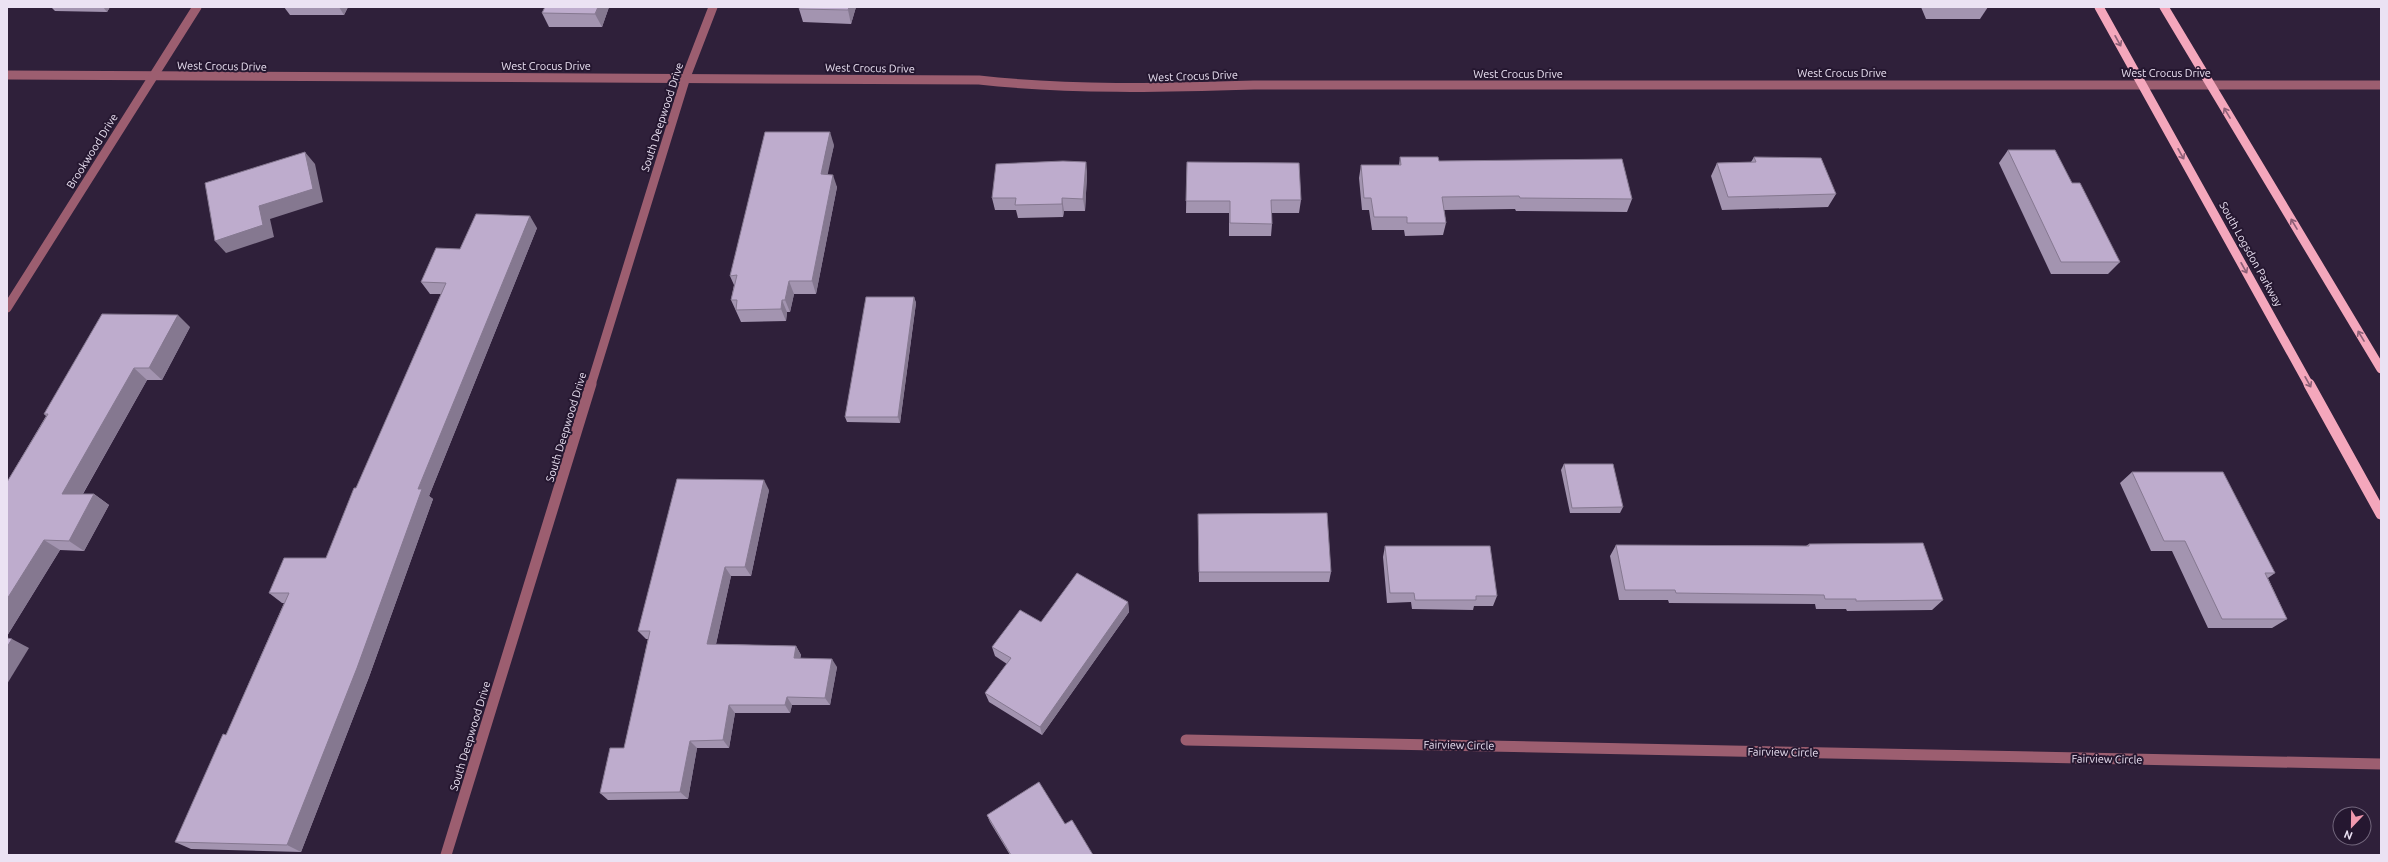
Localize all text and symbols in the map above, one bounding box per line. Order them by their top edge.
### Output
one-way arrow [2114,35,2122,47]
street label: West Crocus Drive [177,59,267,73]
street label: West Crocus Drive [501,60,591,72]
street label: South Deepwood Drive [639,61,685,173]
street label: West Crocus Drive [825,61,915,75]
street label: West Crocus Drive [1797,67,1887,79]
street label: West Crocus Drive [2121,67,2211,79]
street label: West Crocus Drive [1148,68,1238,84]
street label: West Crocus Drive [1473,68,1563,80]
one-way arrow [2223,108,2231,119]
street label: Brookwood Drive [64,111,120,191]
one-way arrow [2178,148,2186,160]
street label: South Logsdon Parkway [2217,200,2285,309]
one-way arrow [2290,219,2298,230]
one-way arrow [2241,262,2249,274]
one-way arrow [2357,331,2365,342]
street label: South Deepwood Drive [544,371,588,483]
one-way arrow [2304,375,2312,387]
street label: South Deepwood Drive [448,680,492,792]
street label: Fairview Circle [1423,738,1495,752]
street label: Fairview Circle [1747,745,1819,759]
street label: Fairview Circle [2071,752,2143,766]
north arrow [2332,806,2372,846]
text: N [2342,828,2354,842]

